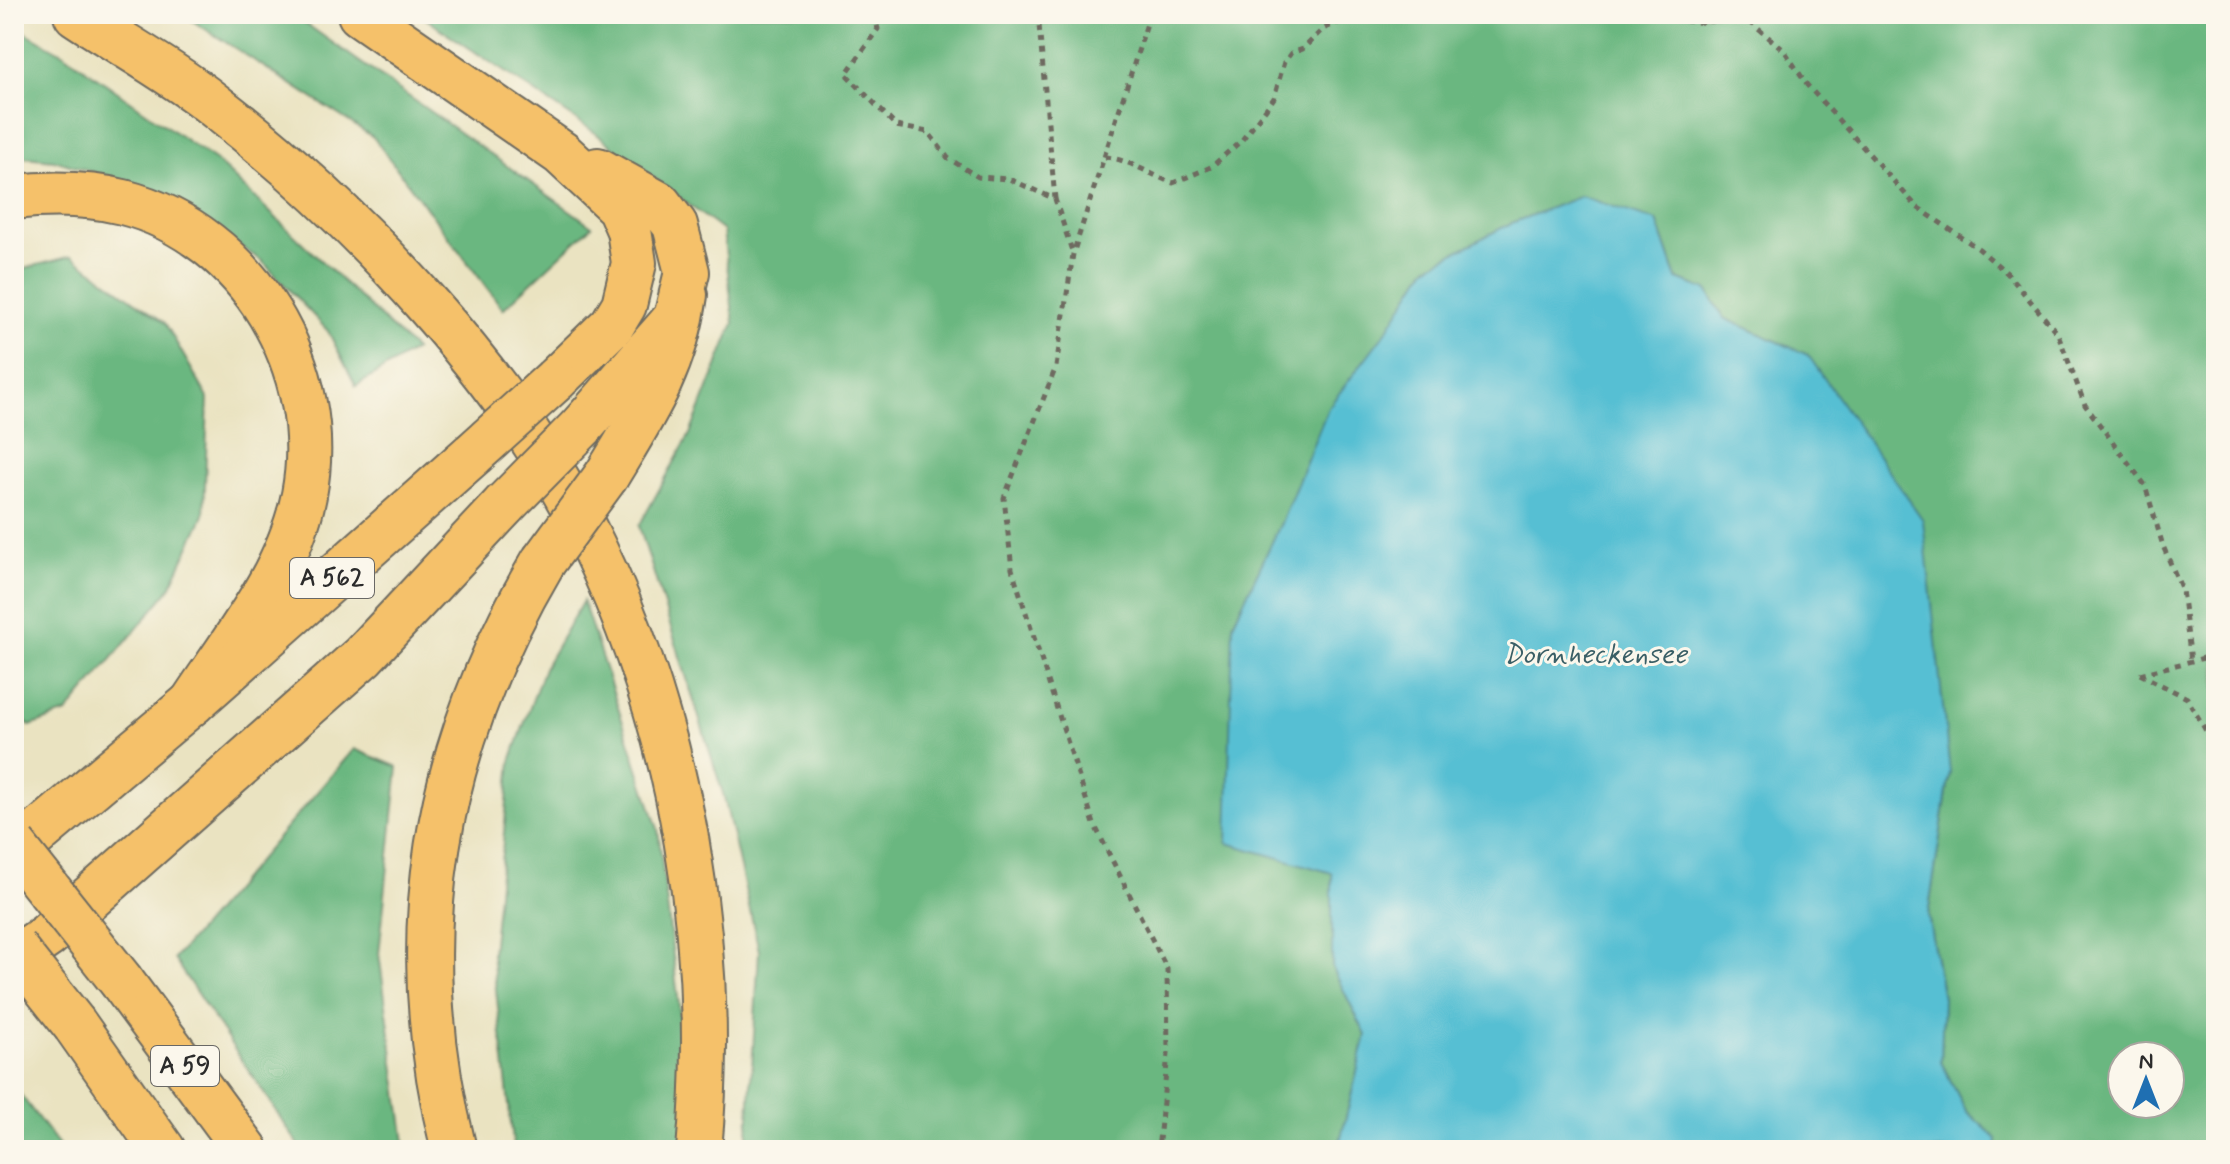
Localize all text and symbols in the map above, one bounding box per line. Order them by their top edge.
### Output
road number: A 562 [290,558,374,598]
water label: Dornheckensee [1503,637,1688,674]
north arrow [2106,1040,2186,1120]
road number: A 59 [151,1046,219,1086]
text: N [2139,1048,2153,1076]

